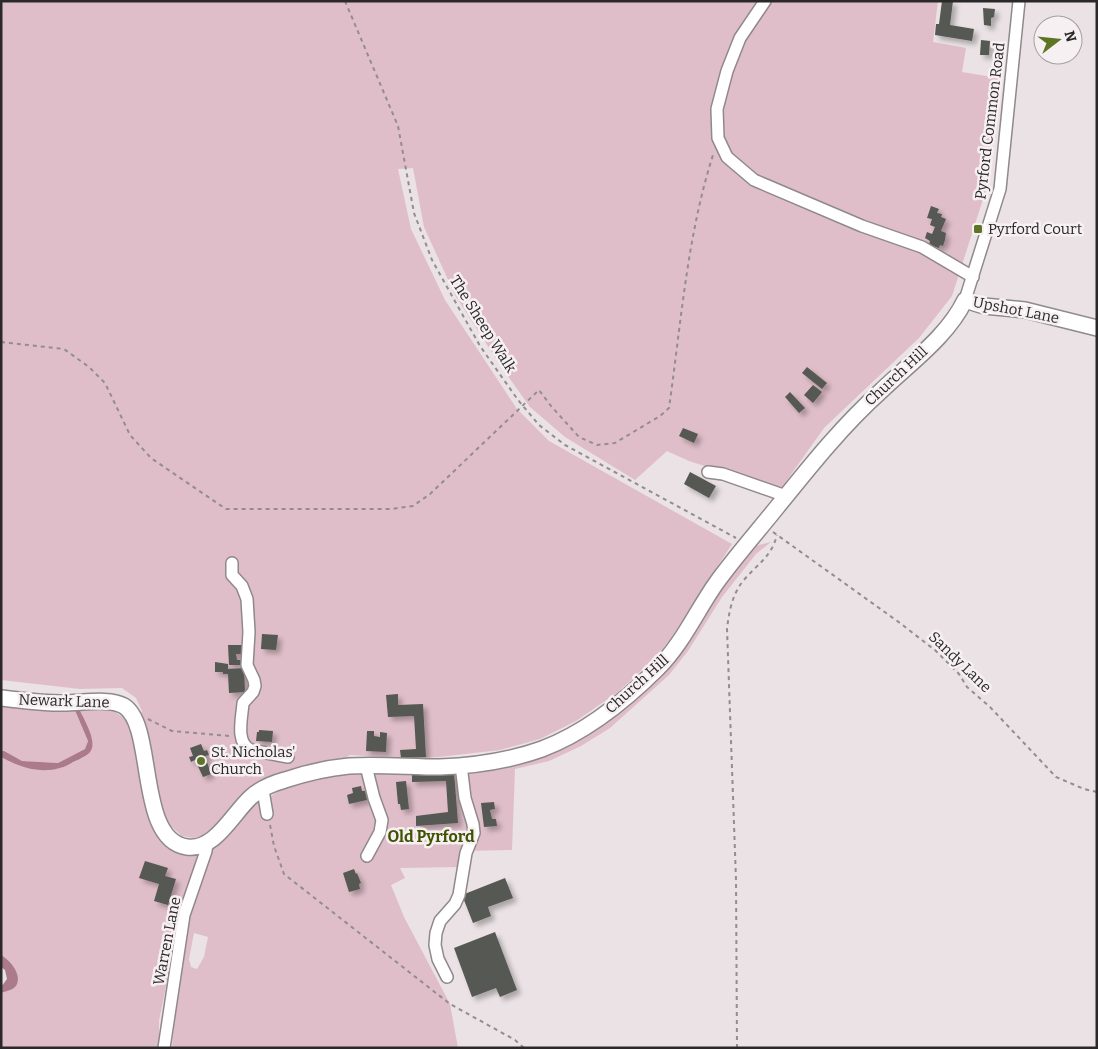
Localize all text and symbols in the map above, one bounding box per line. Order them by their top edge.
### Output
north arrow [1033,15,1083,65]
text: N [1060,29,1080,44]
street label: Pyrford Common Road [971,41,1009,200]
place label: Pyrford Court [988,220,1083,238]
marker: Pyrford Court [972,223,984,235]
street label: The Sheep Walk [446,272,520,376]
street label: Upshot Lane [971,293,1061,327]
street label: Church Hill [861,342,931,410]
street label: Sandy Lane [925,628,995,696]
street label: Church Hill [602,651,672,717]
street label: Newark Lane [18,690,110,712]
place label: St. Nicholas' Church [211,743,295,778]
marker: St. Nicholas' Church [195,755,207,767]
district label: Old Pyrford [387,827,475,846]
street label: Warren Lane [150,895,184,987]

